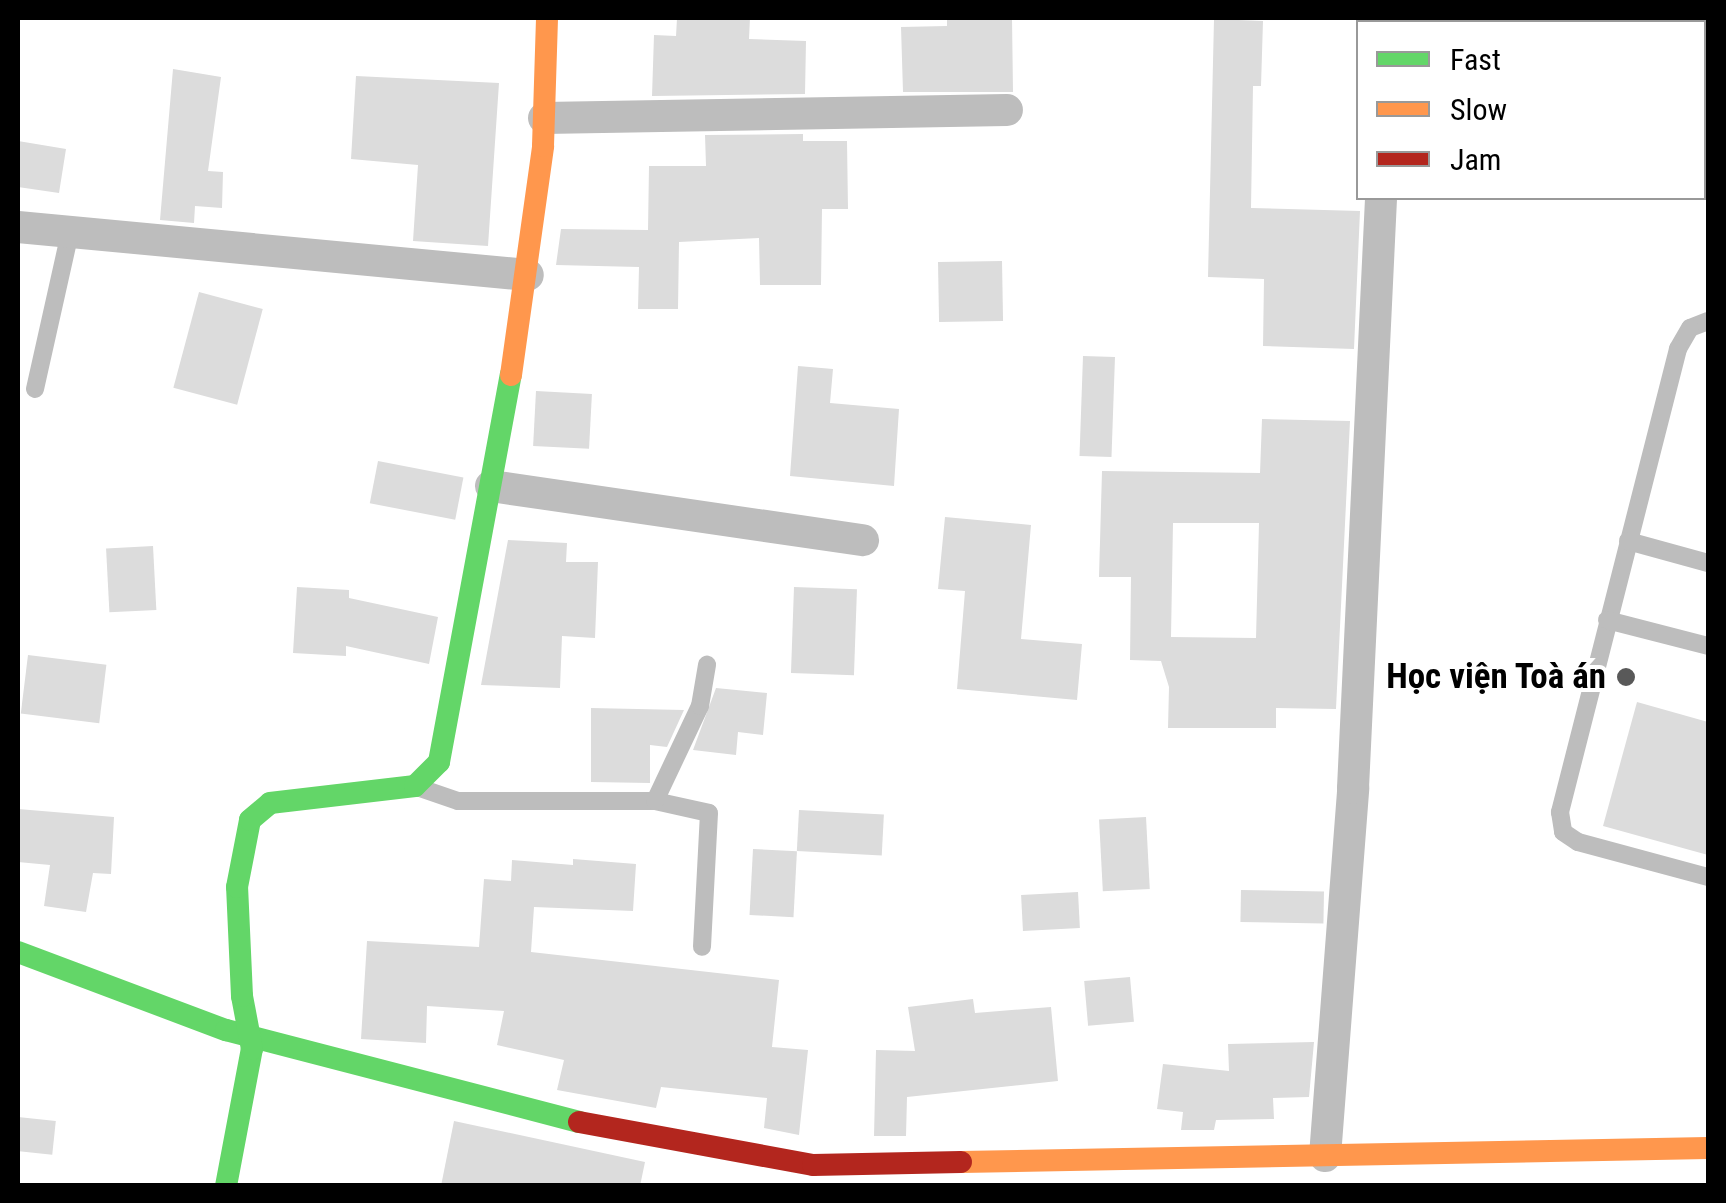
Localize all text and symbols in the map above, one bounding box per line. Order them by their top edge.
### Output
legend [1356,20,1706,200]
text: Fast [1450,42,1501,77]
text: Slow [1450,92,1507,127]
text: Jam [1450,142,1501,177]
place label: Học viện Toà án [1385,656,1606,698]
marker: Học viện Toà án [1615,666,1637,688]

